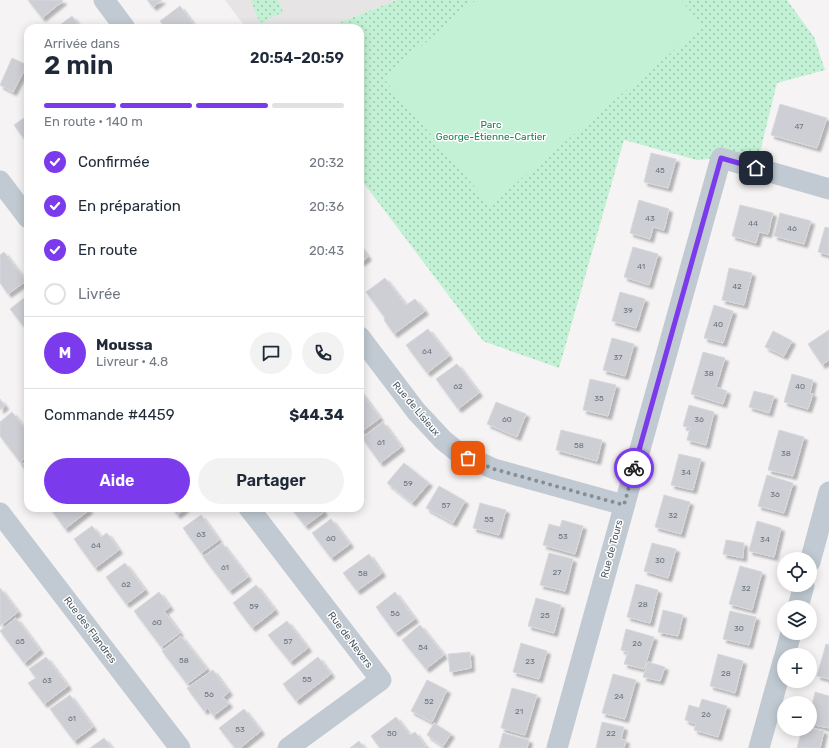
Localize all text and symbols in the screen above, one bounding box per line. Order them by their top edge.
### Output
text: Arrivée dans [44,36,120,51]
text: 20:54–20:59 [250,49,344,67]
text: 2 min [44,50,113,81]
text: En route · 140 m [44,114,143,129]
park label: Parc George-Étienne-Cartier [436,119,546,143]
house number: 47 [795,122,803,131]
icon: check [44,151,66,173]
pin [739,151,773,185]
text: Confirmée [78,153,150,171]
text: 20:32 [309,155,344,170]
icon: home [745,157,767,179]
house number: 45 [655,166,665,175]
icon: check [44,195,66,217]
text: En préparation [78,197,181,215]
text: 20:36 [309,199,344,214]
house number: 43 [645,214,655,223]
house number: 44 [748,219,758,228]
house number: 46 [787,224,797,233]
icon: check [44,239,66,261]
text: En route [78,241,137,259]
text: 20:43 [309,243,344,258]
house number: 41 [637,262,645,271]
house number: 42 [732,282,742,291]
text: Livrée [78,285,121,303]
house number: 39 [623,306,633,315]
house number: 40 [713,320,723,329]
button: chat [250,332,292,374]
button: phone [302,332,344,374]
text: Moussa [96,336,153,354]
text: M [59,344,71,362]
house number: 64 [422,347,432,356]
house number: 37 [614,353,622,362]
text: Livreur · 4.8 [96,354,168,369]
house number: 38 [704,369,714,378]
street label: Rue de Lisieux [390,379,443,439]
house number: 62 [453,382,463,391]
house number: 40 [795,382,805,391]
house number: 35 [594,394,604,403]
text: Commande #4459 [44,406,175,424]
text: $44.34 [289,406,344,424]
house number: 60 [502,415,512,424]
house number: 36 [694,415,704,424]
house number: 61 [377,438,385,447]
pin [451,441,485,475]
house number: 58 [574,441,584,450]
icon: bag [457,447,479,469]
courier [614,448,654,488]
house number: 38 [781,449,791,458]
icon: bike [623,457,645,479]
button: Aide [44,458,190,504]
button: Partager [198,458,344,504]
house number: 34 [681,468,691,477]
house number: 59 [403,479,413,488]
house number: 36 [770,490,780,499]
house number: 57 [442,501,450,510]
house number: 32 [668,511,678,520]
house number: 55 [484,515,494,524]
street label: Rue de Tours [598,519,626,579]
house number: 63 [196,530,206,539]
house number: 53 [558,532,568,541]
house number: 60 [326,534,336,543]
house number: 34 [760,535,770,544]
house number: 64 [91,541,101,550]
map controls [777,552,817,736]
button: locate [777,552,817,592]
house number: 30 [655,556,665,565]
house number: 61 [221,563,229,572]
house number: 27 [553,568,561,577]
house number: 58 [358,569,368,578]
house number: 62 [121,580,131,589]
house number: 32 [741,584,751,593]
street label: Rue des Flandres [61,594,119,666]
house number: 28 [638,600,648,609]
button: layers [777,600,817,640]
house number: 59 [249,602,259,611]
house number: 56 [390,609,400,618]
street label: Rue de Nevers [325,610,375,670]
house number: 25 [540,611,550,620]
house number: 60 [152,618,162,627]
house number: 30 [734,624,744,633]
house number: 65 [15,637,25,646]
house number: 57 [284,637,292,646]
house number: 26 [632,639,642,648]
house number: 54 [418,643,428,652]
button: + [777,648,817,688]
house number: 58 [179,656,189,665]
house number: 23 [525,657,535,666]
house number: 28 [721,669,731,678]
house number: 55 [302,675,312,684]
house number: 63 [42,676,52,685]
house number: 56 [204,690,214,699]
house number: 24 [614,692,624,701]
button: − [777,696,817,736]
house number: 52 [424,697,434,706]
house number: 21 [515,707,523,716]
house number: 26 [701,710,711,719]
house number: 61 [68,714,76,723]
house number: 53 [235,725,245,734]
house number: 50 [387,729,397,738]
house number: 22 [606,729,616,738]

